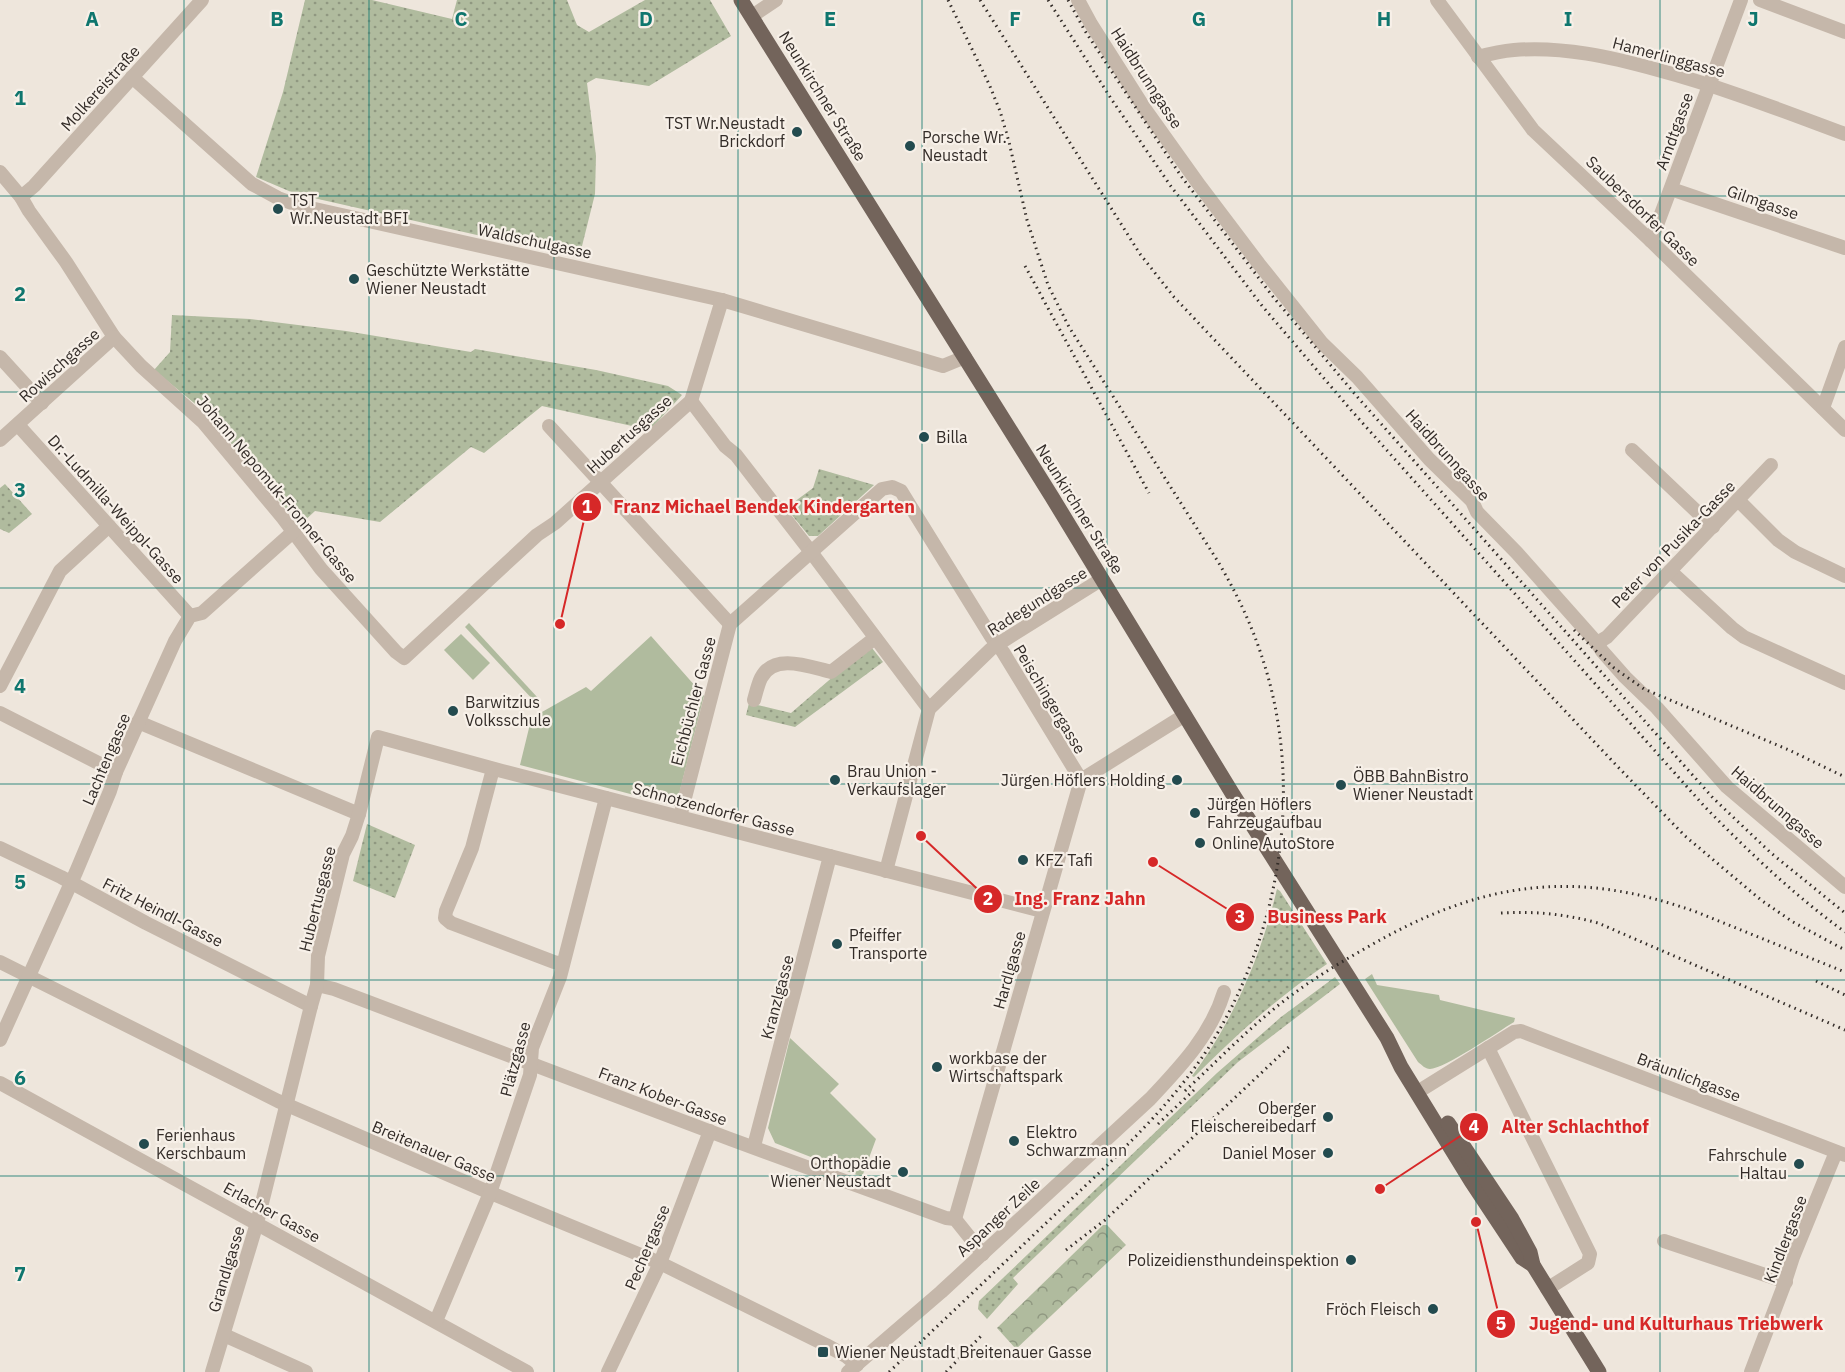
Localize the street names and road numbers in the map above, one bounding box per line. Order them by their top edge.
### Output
street label: Haidbrunngasse [1107,24,1187,133]
street label: Neunkirchner Straße [775,27,871,165]
street label: Hamerlinggasse [1611,32,1728,82]
street label: Molkereistraße [56,41,144,135]
street label: Arndtgasse [1651,89,1697,173]
street label: Saubersdorfer Gasse [1582,152,1704,271]
street label: Gilmgasse [1724,180,1802,224]
street label: Waldschulgasse [476,219,594,263]
street label: Rowischgasse [15,324,103,406]
street label: Hubertusgasse [582,390,676,478]
street label: Johann Nepomuk-Fronner-Gasse [193,391,361,587]
street label: Haidbrunngasse [1401,405,1495,505]
street label: Dr.-Ludmilla-Weippl-Gasse [44,430,188,588]
street label: Neunkirchner Straße [1032,440,1128,578]
street label: Peter von Pusika-Gasse [1607,476,1739,612]
street label: Radegundgasse [983,562,1091,640]
street label: Eichbüchler Gasse [666,634,720,768]
street label: Peischingergasse [1009,641,1091,757]
street label: Lachtengasse [78,710,134,808]
street label: Haidbrunngasse [1727,761,1829,853]
street label: Schnotzendorfer Gasse [631,778,797,840]
street label: Hubertusgasse [294,844,340,954]
street label: Fritz Heindl-Gasse [99,873,227,951]
street label: Hardlgasse [988,928,1030,1011]
street label: Kranzlgasse [756,952,798,1041]
street label: Plätzgasse [495,1019,535,1099]
street label: Bräunlichgasse [1634,1048,1744,1106]
street label: Franz Kober-Gasse [596,1062,730,1130]
street label: Breitenauer Gasse [369,1116,499,1186]
street label: Aspanger Zeile [952,1173,1044,1261]
street label: Erlacher Gasse [220,1177,324,1247]
street label: Kindlergasse [1759,1192,1811,1286]
street label: Pechergasse [620,1201,674,1293]
street label: Grandlgasse [203,1223,249,1315]

